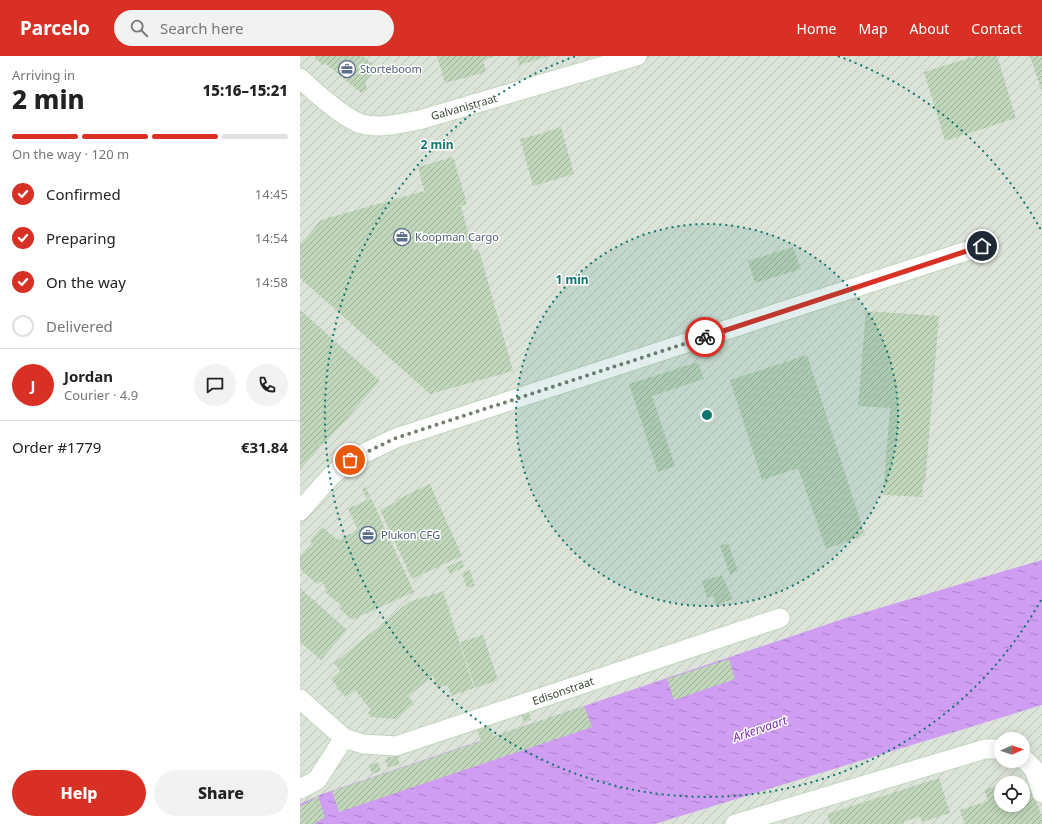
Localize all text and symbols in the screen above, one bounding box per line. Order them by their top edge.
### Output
search box [114,10,394,46]
text: Parcelo [20,15,90,41]
icon: search [128,17,150,39]
text: Search here [160,18,243,38]
text: Home [797,19,836,38]
text: Map [858,19,888,38]
text: About [910,19,949,38]
text: Contact [971,19,1022,38]
office icon: Storteboom [337,59,357,79]
place label: Storteboom [360,61,422,76]
text: Arriving in [12,66,75,84]
text: 15:16–15:21 [203,80,288,100]
text: 2 min [12,81,85,117]
street label: Galvanistraat [429,90,499,123]
text: 2 min [420,136,454,153]
text: On the way · 120 m [12,145,129,163]
icon: check [12,183,34,205]
text: Confirmed [46,184,121,204]
text: 14:45 [255,185,288,203]
icon: check [12,227,34,249]
office icon: Koopman Cargo [392,227,412,247]
text: Preparing [46,228,116,248]
text: 14:54 [255,229,288,247]
place label: Koopman Cargo [415,229,499,244]
pin [965,229,999,263]
icon: home [971,235,993,257]
icon: check [12,271,34,293]
text: 1 min [555,271,589,288]
text: On the way [46,272,126,292]
text: 14:58 [255,273,288,291]
text: Delivered [46,316,113,336]
courier [685,317,725,357]
icon: bike [694,326,716,348]
button: chat [194,364,236,406]
button: phone [246,364,288,406]
text: Jordan [64,366,113,386]
text: J [31,375,35,395]
text: Courier · 4.9 [64,386,138,404]
centre of rings [700,408,714,422]
text: Order #1779 [12,437,101,457]
text: €31.84 [241,437,288,457]
pin [333,443,367,477]
icon: bag [339,449,361,471]
office icon: Plukon CFG [358,525,378,545]
place label: Plukon CFG [381,527,440,542]
street label: Edisonstraat [530,673,596,708]
water label: Arkervaart [730,711,790,746]
north arrow [994,732,1030,768]
map controls [994,732,1030,812]
button: Help [12,770,146,816]
button: Share [154,770,288,816]
button: locate [994,776,1030,812]

